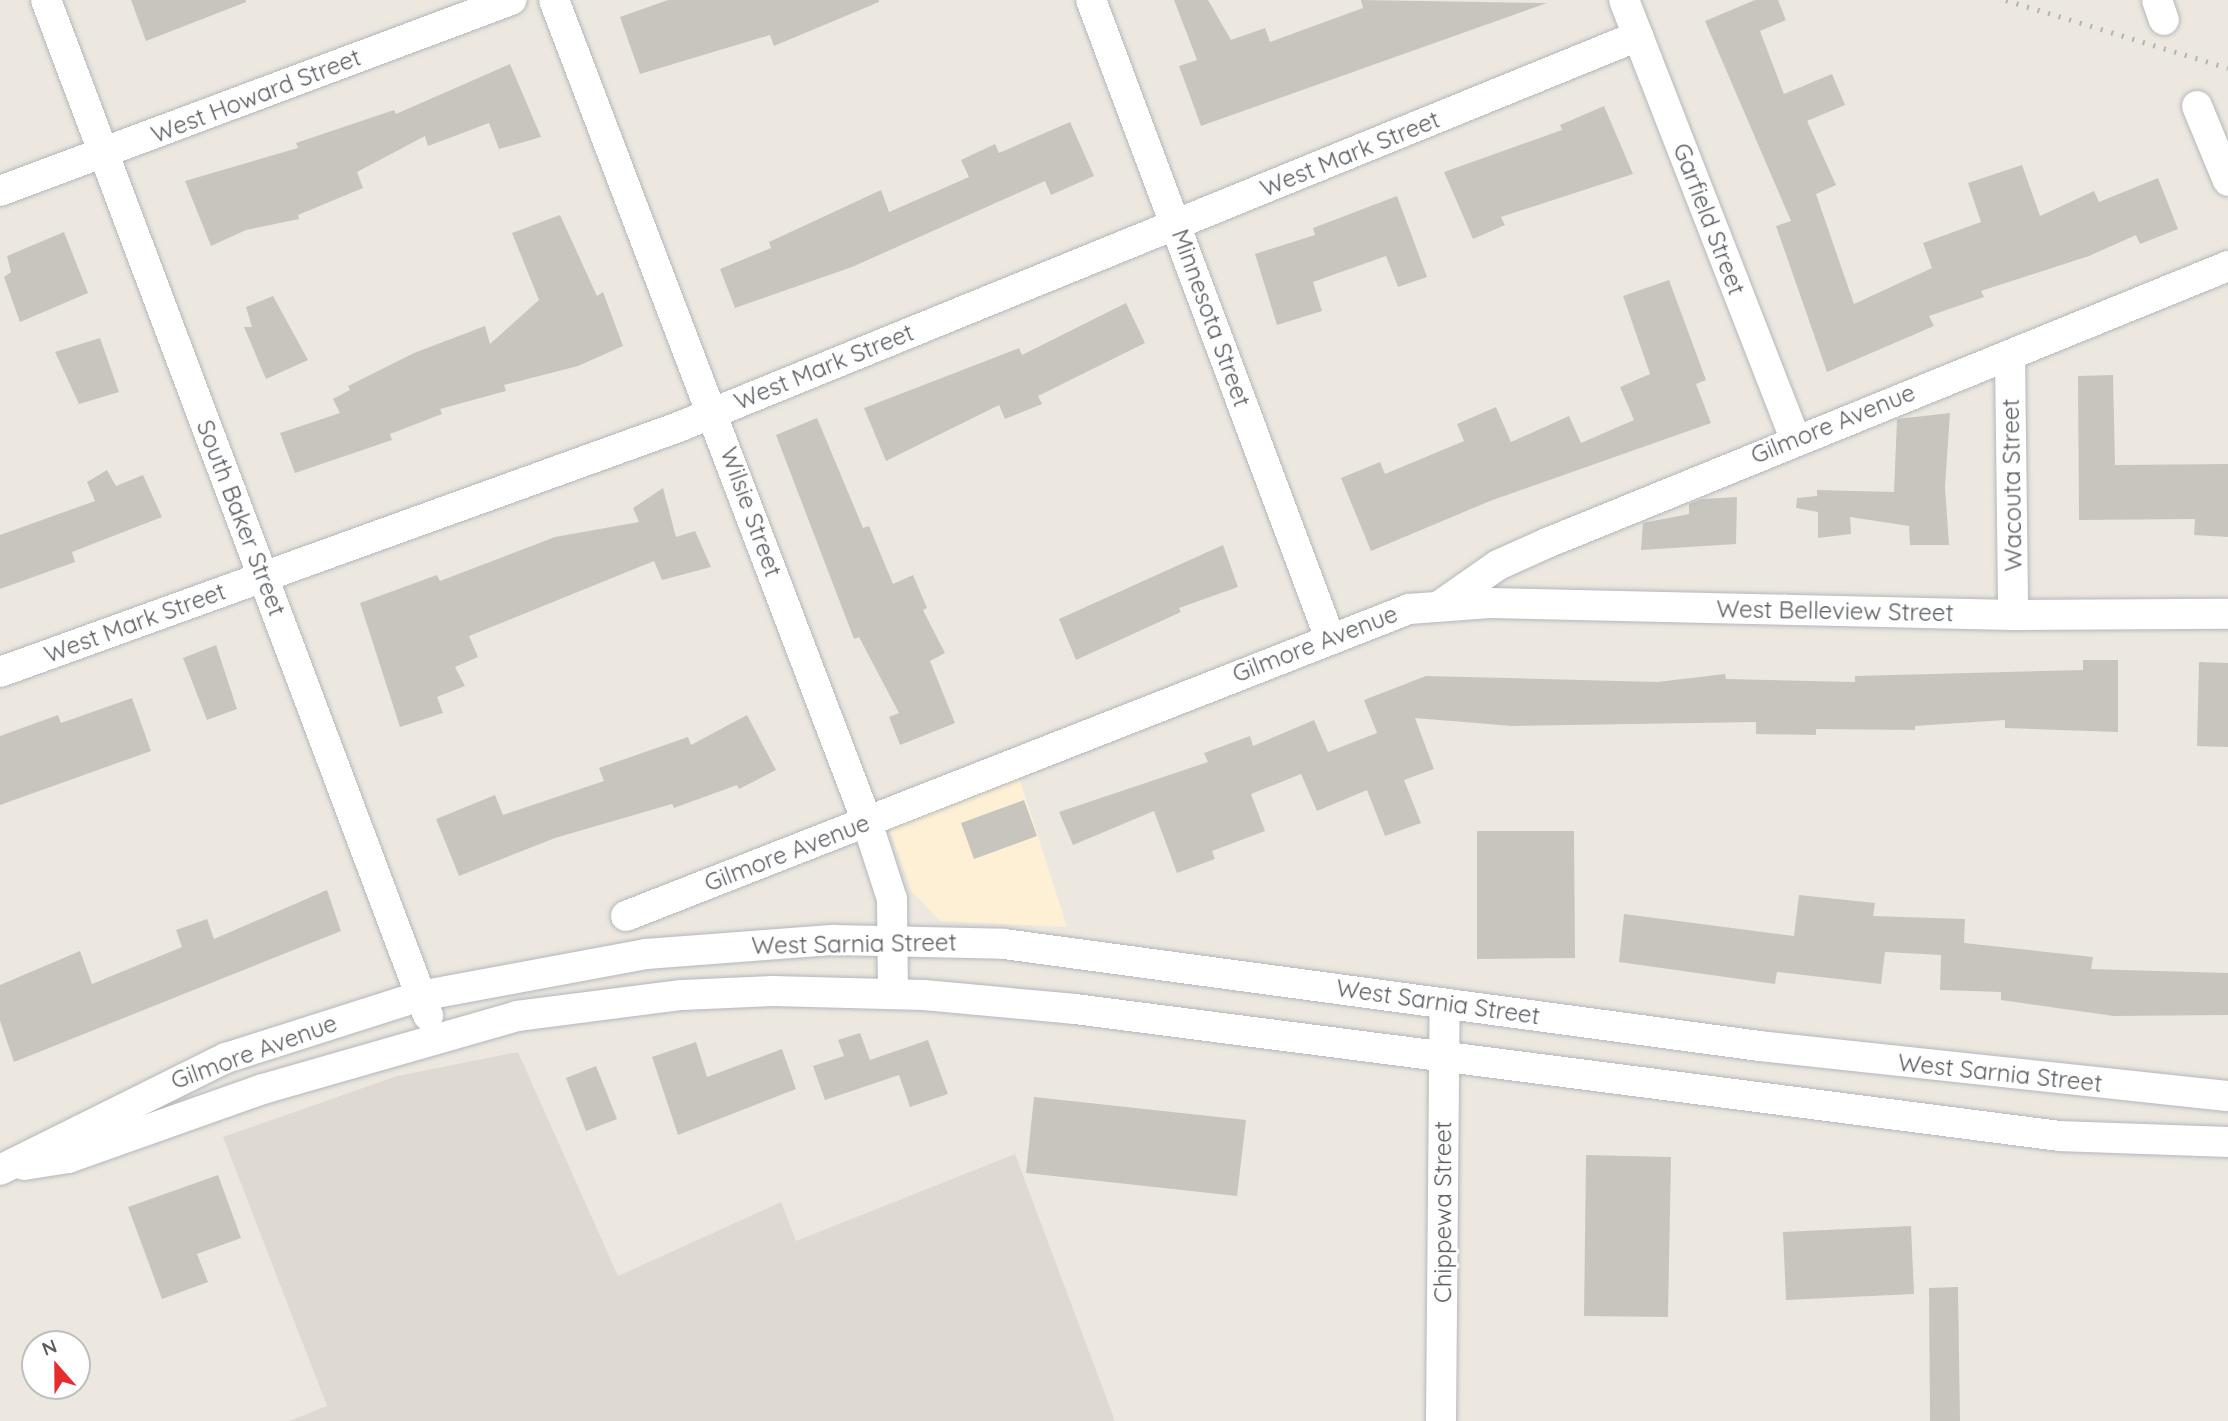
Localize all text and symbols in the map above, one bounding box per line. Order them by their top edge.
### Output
street label: West Howard Street [147,43,365,149]
street label: West Mark Street [1256,105,1444,203]
street label: Garfield Street [1667,139,1751,299]
street label: Minnesota Street [1166,225,1256,411]
street label: West Mark Street [730,318,918,416]
street label: Gilmore Avenue [1747,378,1919,470]
street label: Wacouta Street [1996,398,2028,572]
street label: South Baker Street [190,416,292,620]
street label: Wilsie Street [714,443,788,581]
street label: West Mark Street [40,577,230,669]
street label: West Belleview Street [1716,595,1954,627]
street label: Gilmore Avenue [1228,599,1402,689]
street label: Gilmore Avenue [700,808,874,898]
street label: West Sarnia Street [751,928,957,960]
street label: West Sarnia Street [1334,973,1542,1031]
street label: Gilmore Avenue [167,1009,341,1095]
street label: West Sarnia Street [1896,1048,2104,1098]
street label: Chippewa Street [1429,1121,1457,1303]
north arrow [21,1330,91,1400]
text: N [38,1334,60,1361]

